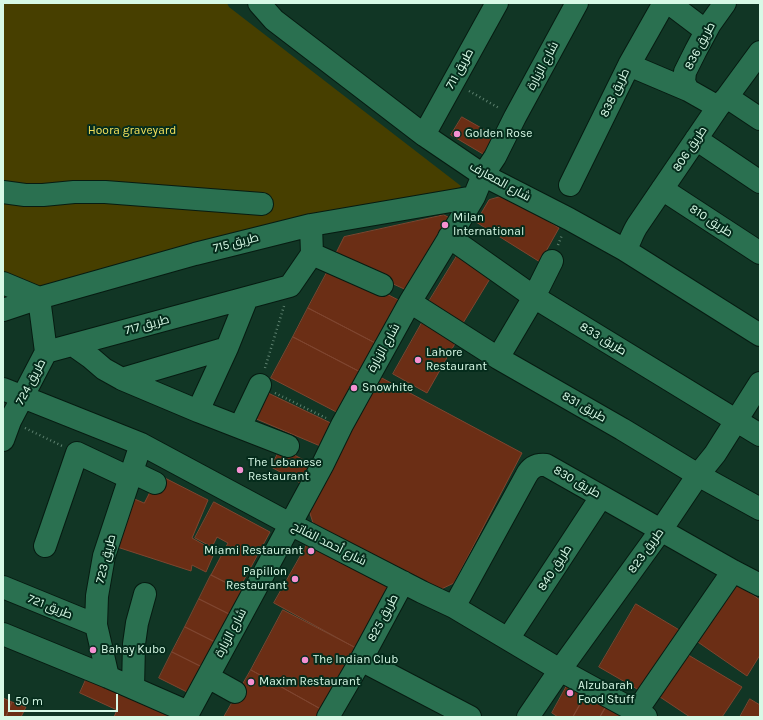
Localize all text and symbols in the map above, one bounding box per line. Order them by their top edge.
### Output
street label: طريق 836 [682,20,718,72]
street label: شارع الزبارة [524,39,562,93]
street label: طريق 711 [443,46,477,92]
street label: طريق 838 [597,66,633,120]
park label: Hoora graveyard [88,124,176,138]
street label: طريق 806 [670,124,710,174]
place label: Golden Rose [465,127,532,141]
marker: Golden Rose [452,129,462,139]
street label: شارع المعارف [467,159,533,205]
street label: طريق 810 [687,202,735,240]
place label: Milan International [453,211,524,239]
marker: Milan International [440,220,450,230]
street label: طريق 715 [212,230,260,256]
street label: طريق 717 [123,312,171,338]
street label: طريق 833 [577,319,629,359]
street label: شارع الزبارة [365,321,403,375]
place label: Lahore Restaurant [426,346,487,374]
marker: Lahore Restaurant [413,355,423,365]
street label: طريق 724 [13,357,49,407]
place label: Snowhite [362,381,413,395]
marker: Snowhite [349,383,359,393]
street label: طريق 831 [559,389,609,425]
place label: The Lebanese Restaurant [248,456,322,484]
street label: طريق 830 [551,463,603,501]
marker: The Lebanese Restaurant [235,465,245,475]
street label: شارع أحمد الفاتح [289,519,369,569]
street label: طريق 823 [625,526,667,576]
street label: طريق 723 [93,533,119,585]
street label: طريق 840 [535,542,575,594]
place label: Miami Restaurant [204,544,303,558]
marker: Miami Restaurant [306,546,316,556]
place label: Papillon Restaurant [226,565,287,593]
marker: Papillon Restaurant [290,574,300,584]
street label: طريق 721 [26,592,74,622]
street label: طريق 825 [365,592,401,644]
street label: شارع الزبارة [212,606,250,660]
place label: Bahay Kubo [101,643,166,657]
marker: Bahay Kubo [88,645,98,655]
place label: The Indian Club [313,653,398,667]
marker: The Indian Club [300,655,310,665]
place label: Maxim Restaurant [259,675,360,689]
marker: Maxim Restaurant [246,677,256,687]
place label: Alzubarah Food Stuff [578,679,634,707]
scale bar [10,686,120,712]
marker: Alzubarah Food Stuff [565,688,575,698]
text: 50 m [15,694,43,708]

